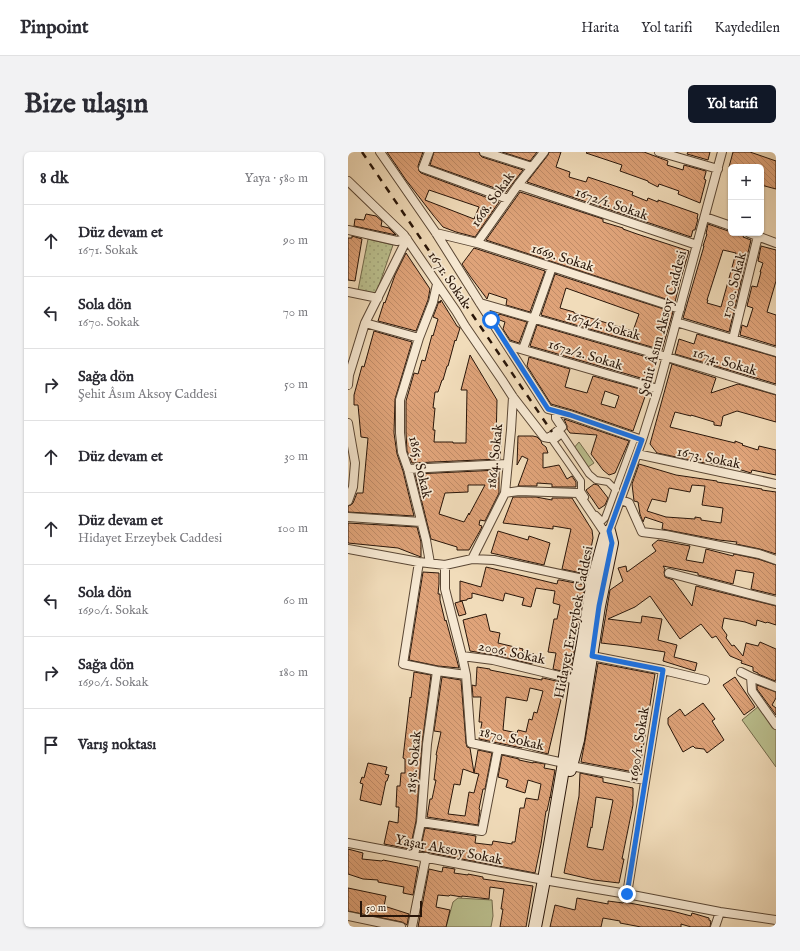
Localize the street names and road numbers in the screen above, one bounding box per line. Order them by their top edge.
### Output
street label: 1668. Sokak [467,168,519,231]
street label: 1672/1. Sokak [573,183,651,225]
street label: 1669. Sokak [529,239,597,277]
street label: 1671. Sokak [424,248,475,312]
street label: Şehit Âsım Aksoy Caddesi [634,248,691,398]
street label: 1700. Sokak [717,250,751,320]
street label: 1674/1. Sokak [565,307,643,345]
street label: 1672/2. Sokak [546,335,626,375]
street label: 1674. Sokak [690,344,760,380]
street label: 1864. Sokak [483,422,507,490]
street label: 1865. Sokak [404,434,436,501]
street label: 1673. Sokak [675,442,743,474]
street label: Hidayet Erzeybek Caddesi [550,544,598,700]
street label: 2006. Sokak [477,637,547,669]
street label: 1690/1. Sokak [624,705,654,783]
street label: 1870. Sokak [478,723,546,755]
street label: 1858. Sokak [402,729,426,794]
street label: Yaşar Aksoy Sokak [393,831,505,869]

